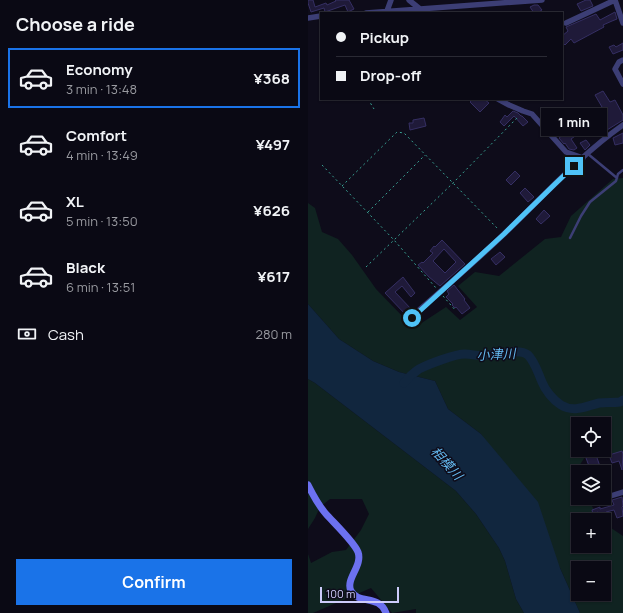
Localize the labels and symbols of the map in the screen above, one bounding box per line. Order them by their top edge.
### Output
callout: 1 min [541,108,607,136]
route end [565,157,583,175]
route start [403,309,421,327]
water label: 小津川 [476,344,518,364]
water label: 相模川 [427,442,468,485]
scale bar [320,585,399,604]

